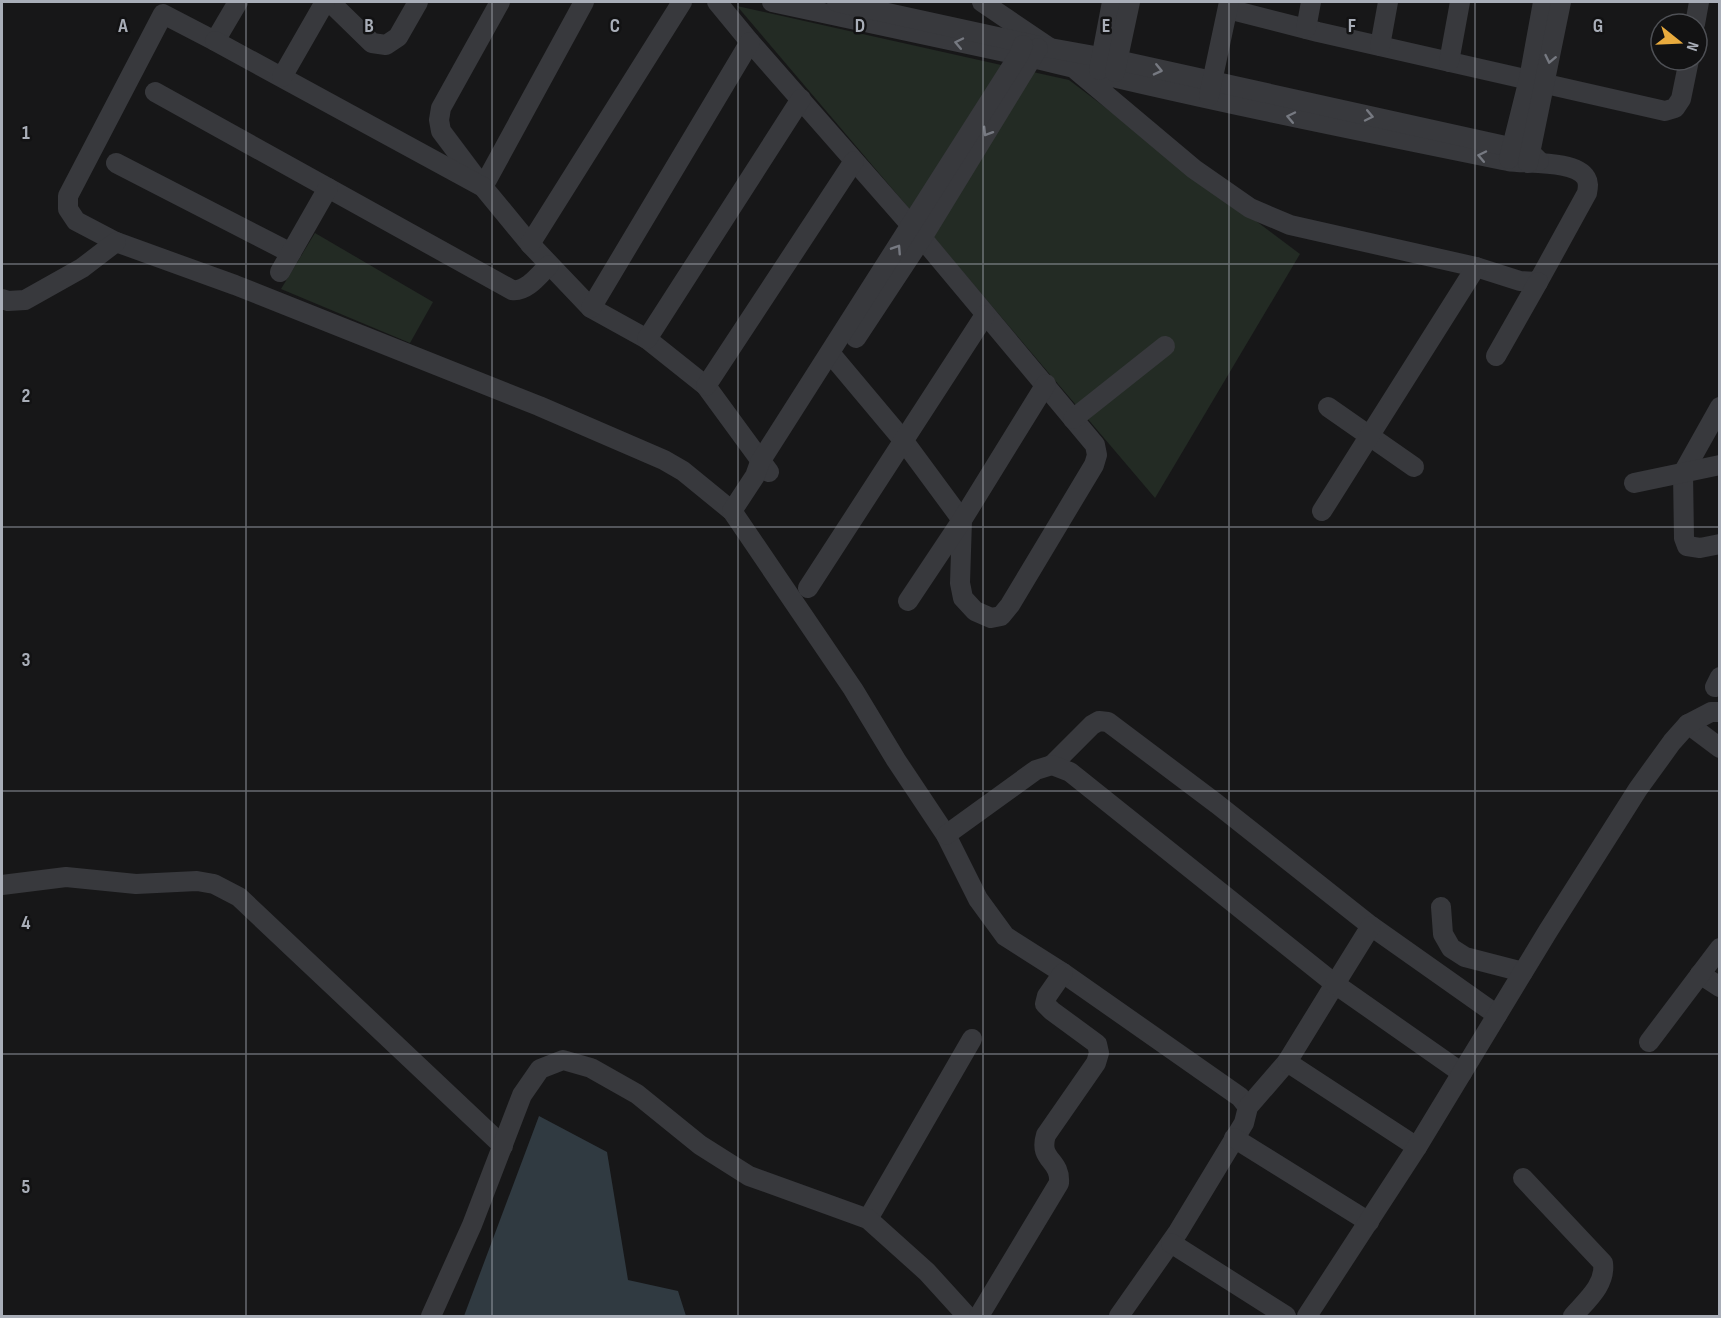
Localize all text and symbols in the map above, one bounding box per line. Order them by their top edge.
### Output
north arrow [1649,12,1709,72]
text: A [117,14,128,38]
text: B [364,14,374,38]
text: C [610,14,620,38]
text: D [855,14,865,38]
text: E [1102,14,1110,38]
text: F [1348,14,1356,38]
text: G [1593,14,1603,38]
one-way arrow [954,37,964,50]
text: N [1681,39,1702,53]
one-way arrow [1544,54,1557,64]
one-way arrow [1153,63,1163,76]
one-way arrow [1364,109,1374,122]
one-way arrow [1286,111,1296,124]
text: 1 [22,121,30,145]
one-way arrow [983,126,995,136]
one-way arrow [1477,150,1487,163]
one-way arrow [890,245,901,256]
text: 2 [22,384,30,408]
text: 3 [22,648,31,672]
text: 4 [21,911,31,935]
text: 5 [22,1175,31,1199]

